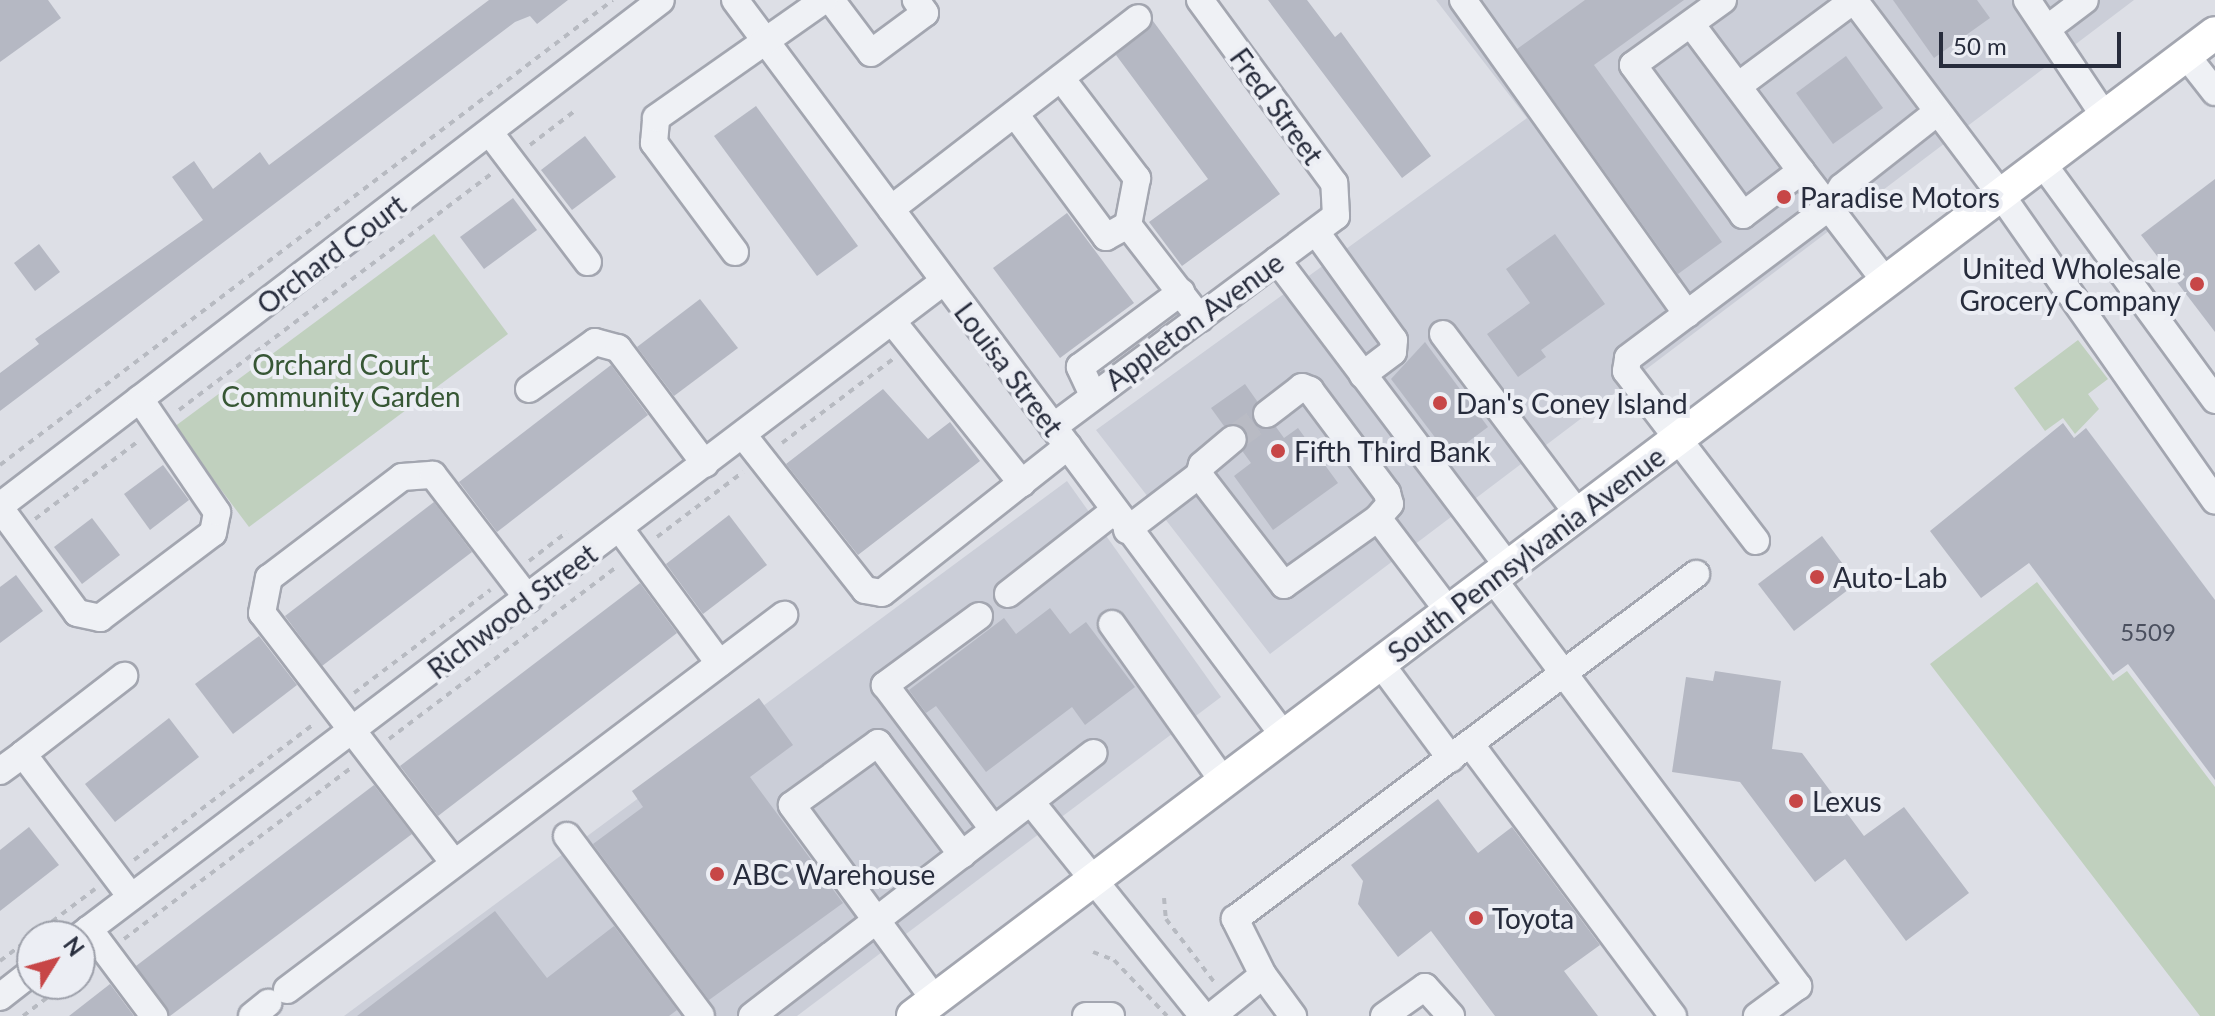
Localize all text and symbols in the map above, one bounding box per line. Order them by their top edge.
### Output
scale bar [1943,16,2125,66]
text: 50 m [1953,31,2007,60]
street label: Fred Street [1224,41,1330,171]
place label: Paradise Motors [1800,180,2000,214]
street label: Orchard Court [250,187,412,321]
marker: Paradise Motors [1775,188,1793,206]
street label: Appleton Avenue [1098,245,1290,397]
place label: United Wholesale Grocery Company [1959,251,2181,317]
marker: United Wholesale Grocery Company [2188,275,2206,293]
street label: Louisa Street [948,296,1070,442]
park label: Orchard Court Community Garden [221,347,461,413]
place label: Dan's Coney Island [1456,386,1688,420]
marker: Dan's Coney Island [1431,394,1449,412]
place label: Fifth Third Bank [1294,434,1491,468]
street label: South Pennsylvania Avenue [1381,439,1671,669]
marker: Fifth Third Bank [1269,442,1287,460]
street label: Richwood Street [421,536,603,686]
place label: Auto-Lab [1833,560,1947,594]
marker: Auto-Lab [1808,568,1826,586]
house number: 5509 [2120,618,2176,646]
place label: Lexus [1812,784,1882,818]
marker: Lexus [1787,792,1805,810]
place label: ABC Warehouse [733,857,936,891]
marker: ABC Warehouse [708,865,726,883]
place label: Toyota [1492,901,1574,935]
marker: Toyota [1467,909,1485,927]
north arrow [16,920,96,1000]
text: N [58,932,90,961]

